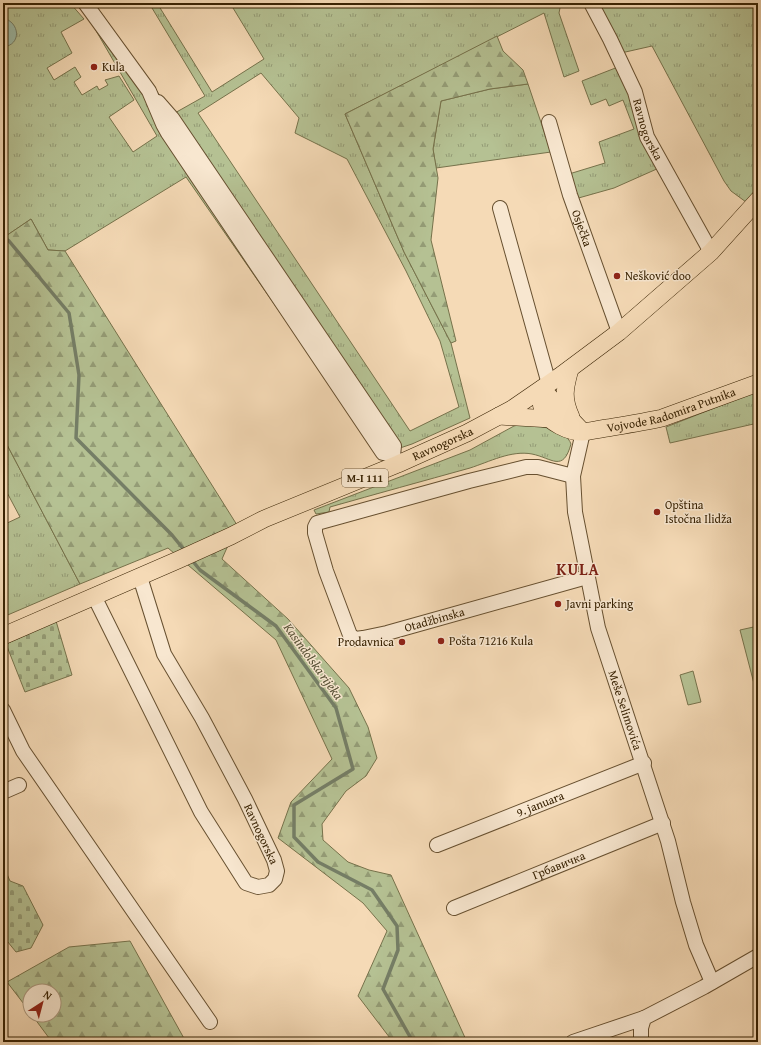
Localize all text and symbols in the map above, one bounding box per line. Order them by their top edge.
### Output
place label: Kula [102,58,125,75]
marker: Kula [89,62,99,72]
street label: Ravnogorska [629,97,667,164]
street label: Osječka [568,207,597,249]
place label: Nešković doo [625,267,691,284]
marker: Nešković doo [612,271,622,281]
street label: Vojvode Radomira Putnika [605,383,738,436]
street label: Ravnogorska [409,422,476,464]
road number: M-I 111 [342,469,388,487]
place label: Opština Istočna Ilidža [665,496,732,527]
marker: Opština Istočna Ilidža [652,507,662,517]
district label: KULA [556,557,600,581]
place label: Javni parking [564,595,633,612]
marker: Javni parking [553,599,563,609]
street label: Otadžbinska [402,603,466,636]
water label: Kasindolska rijeka [279,618,348,704]
place label: Pošta 71216 Kula [449,632,533,649]
place label: Prodavnica [338,633,394,650]
marker: Pošta 71216 Kula [436,636,446,646]
marker: Prodavnica [397,637,407,647]
street label: Meše Selimovića [604,668,647,752]
street label: 9. januara [514,786,567,821]
street label: Ravnogorska [240,801,283,867]
street label: Грбавичка [530,847,588,883]
north arrow [22,983,62,1023]
text: N [40,986,56,1004]

